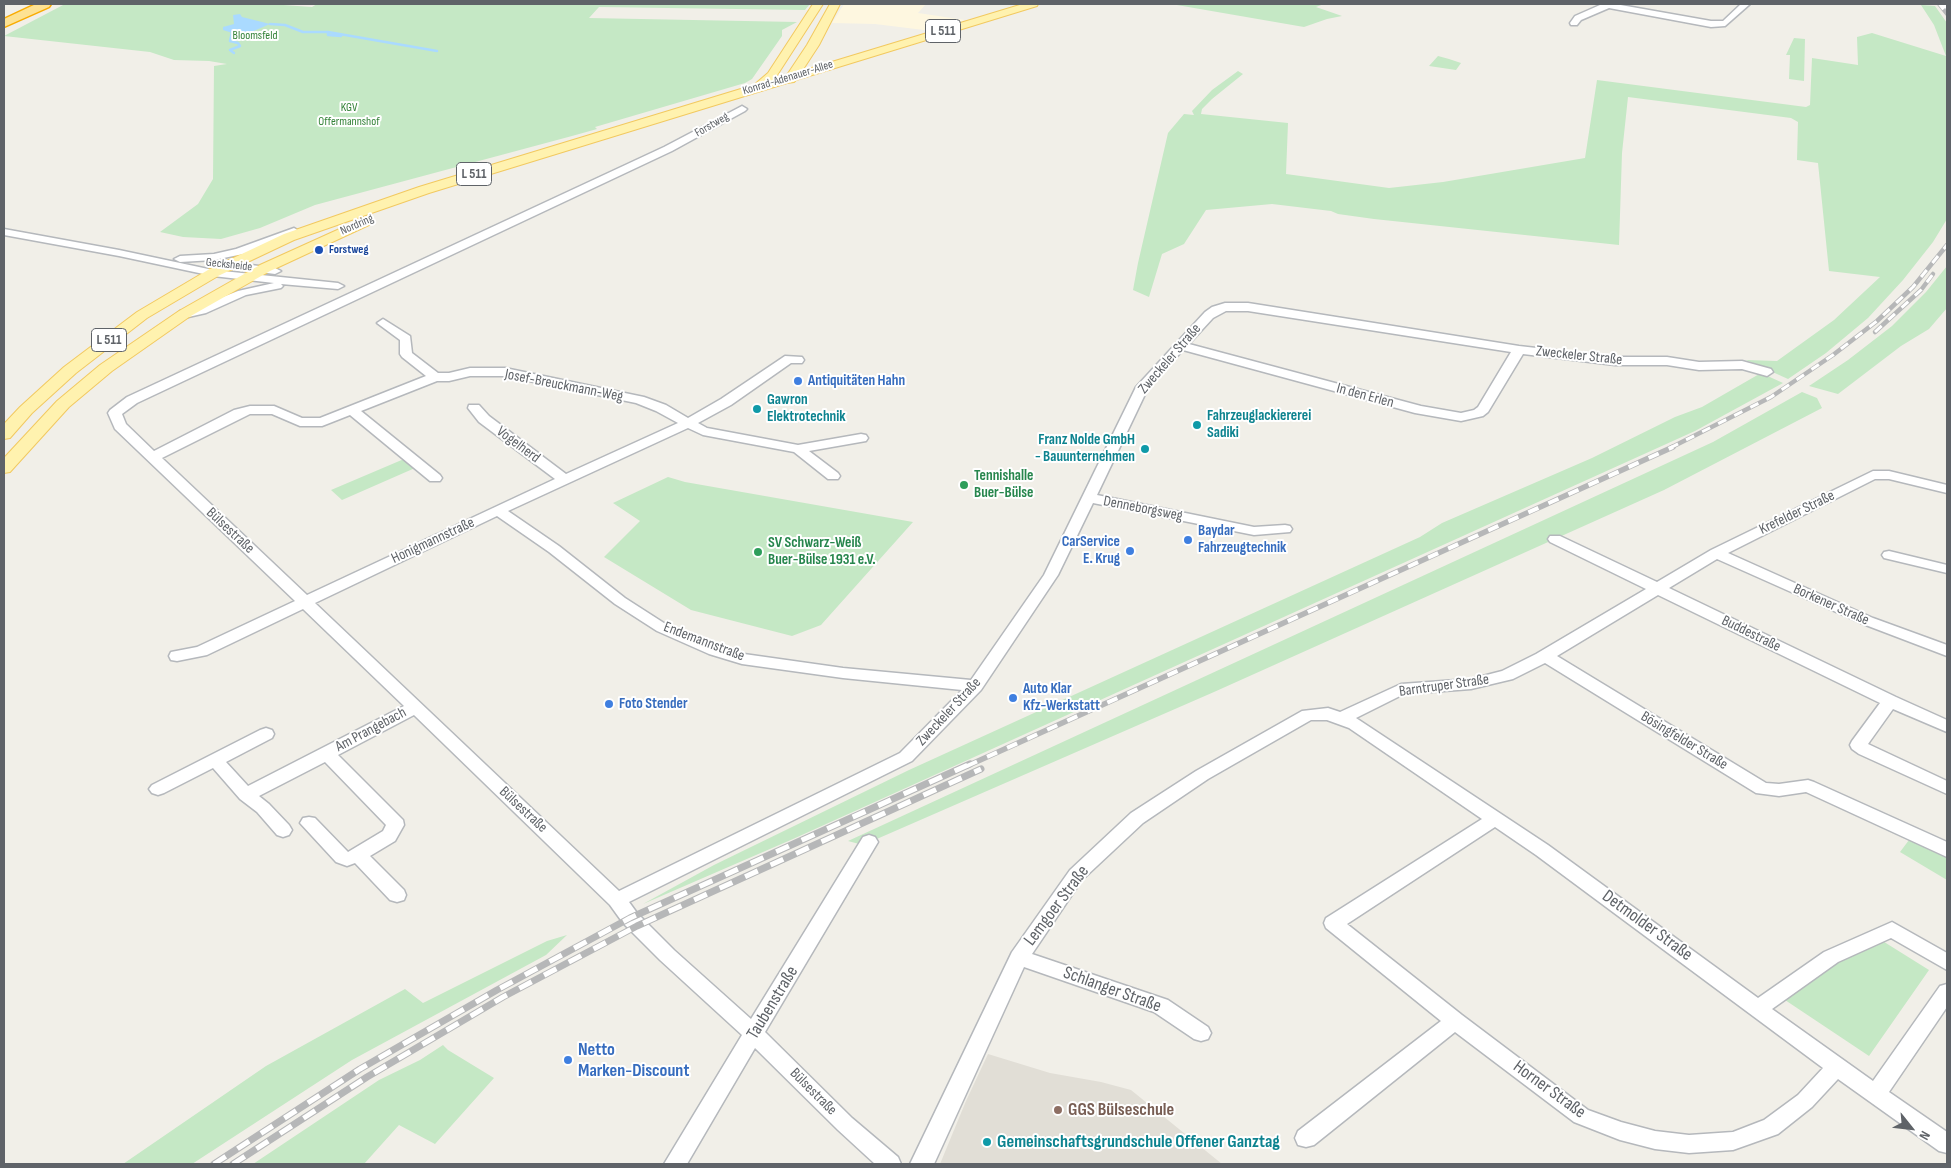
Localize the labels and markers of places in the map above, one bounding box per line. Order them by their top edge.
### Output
place label: Forstweg [329,243,369,257]
marker: Forstweg [313,244,325,256]
place label: Antiquitäten Hahn [808,372,905,390]
marker: Antiquitäten Hahn [792,375,804,387]
place label: Gawron Elektrotechnik [767,391,846,426]
marker: Gawron Elektrotechnik [751,403,763,415]
place label: Fahrzeuglackiererei Sadiki [1207,407,1311,442]
marker: Fahrzeuglackiererei Sadiki [1191,419,1203,431]
place label: Franz Nolde GmbH - Bauunternehmen [1035,431,1135,466]
marker: Franz Nolde GmbH - Bauunternehmen [1139,443,1151,455]
place label: Tennishalle Buer-Bülse [974,467,1033,502]
marker: Tennishalle Buer-Bülse [958,479,970,491]
place label: Baydar Fahrzeugtechnik [1198,522,1286,557]
place label: CarService E. Krug [1062,533,1120,568]
place label: SV Schwarz-Weiß Buer-Bülse 1931 e.V. [768,534,876,569]
marker: Baydar Fahrzeugtechnik [1182,534,1194,546]
marker: CarService E. Krug [1124,545,1136,557]
marker: SV Schwarz-Weiß Buer-Bülse 1931 e.V. [752,546,764,558]
place label: Auto Klar Kfz-Werkstatt [1023,680,1100,715]
marker: Auto Klar Kfz-Werkstatt [1007,692,1019,704]
place label: Foto Stender [619,695,688,713]
marker: Foto Stender [603,698,615,710]
place label: Netto Marken-Discount [578,1039,689,1082]
marker: Netto Marken-Discount [562,1054,574,1066]
place label: GGS Bülseschule [1068,1099,1174,1121]
marker: GGS Bülseschule [1052,1104,1064,1116]
place label: Gemeinschaftsgrundschule Offener Ganztag [997,1131,1280,1153]
marker: Gemeinschaftsgrundschule Offener Ganztag [981,1136,993,1148]

